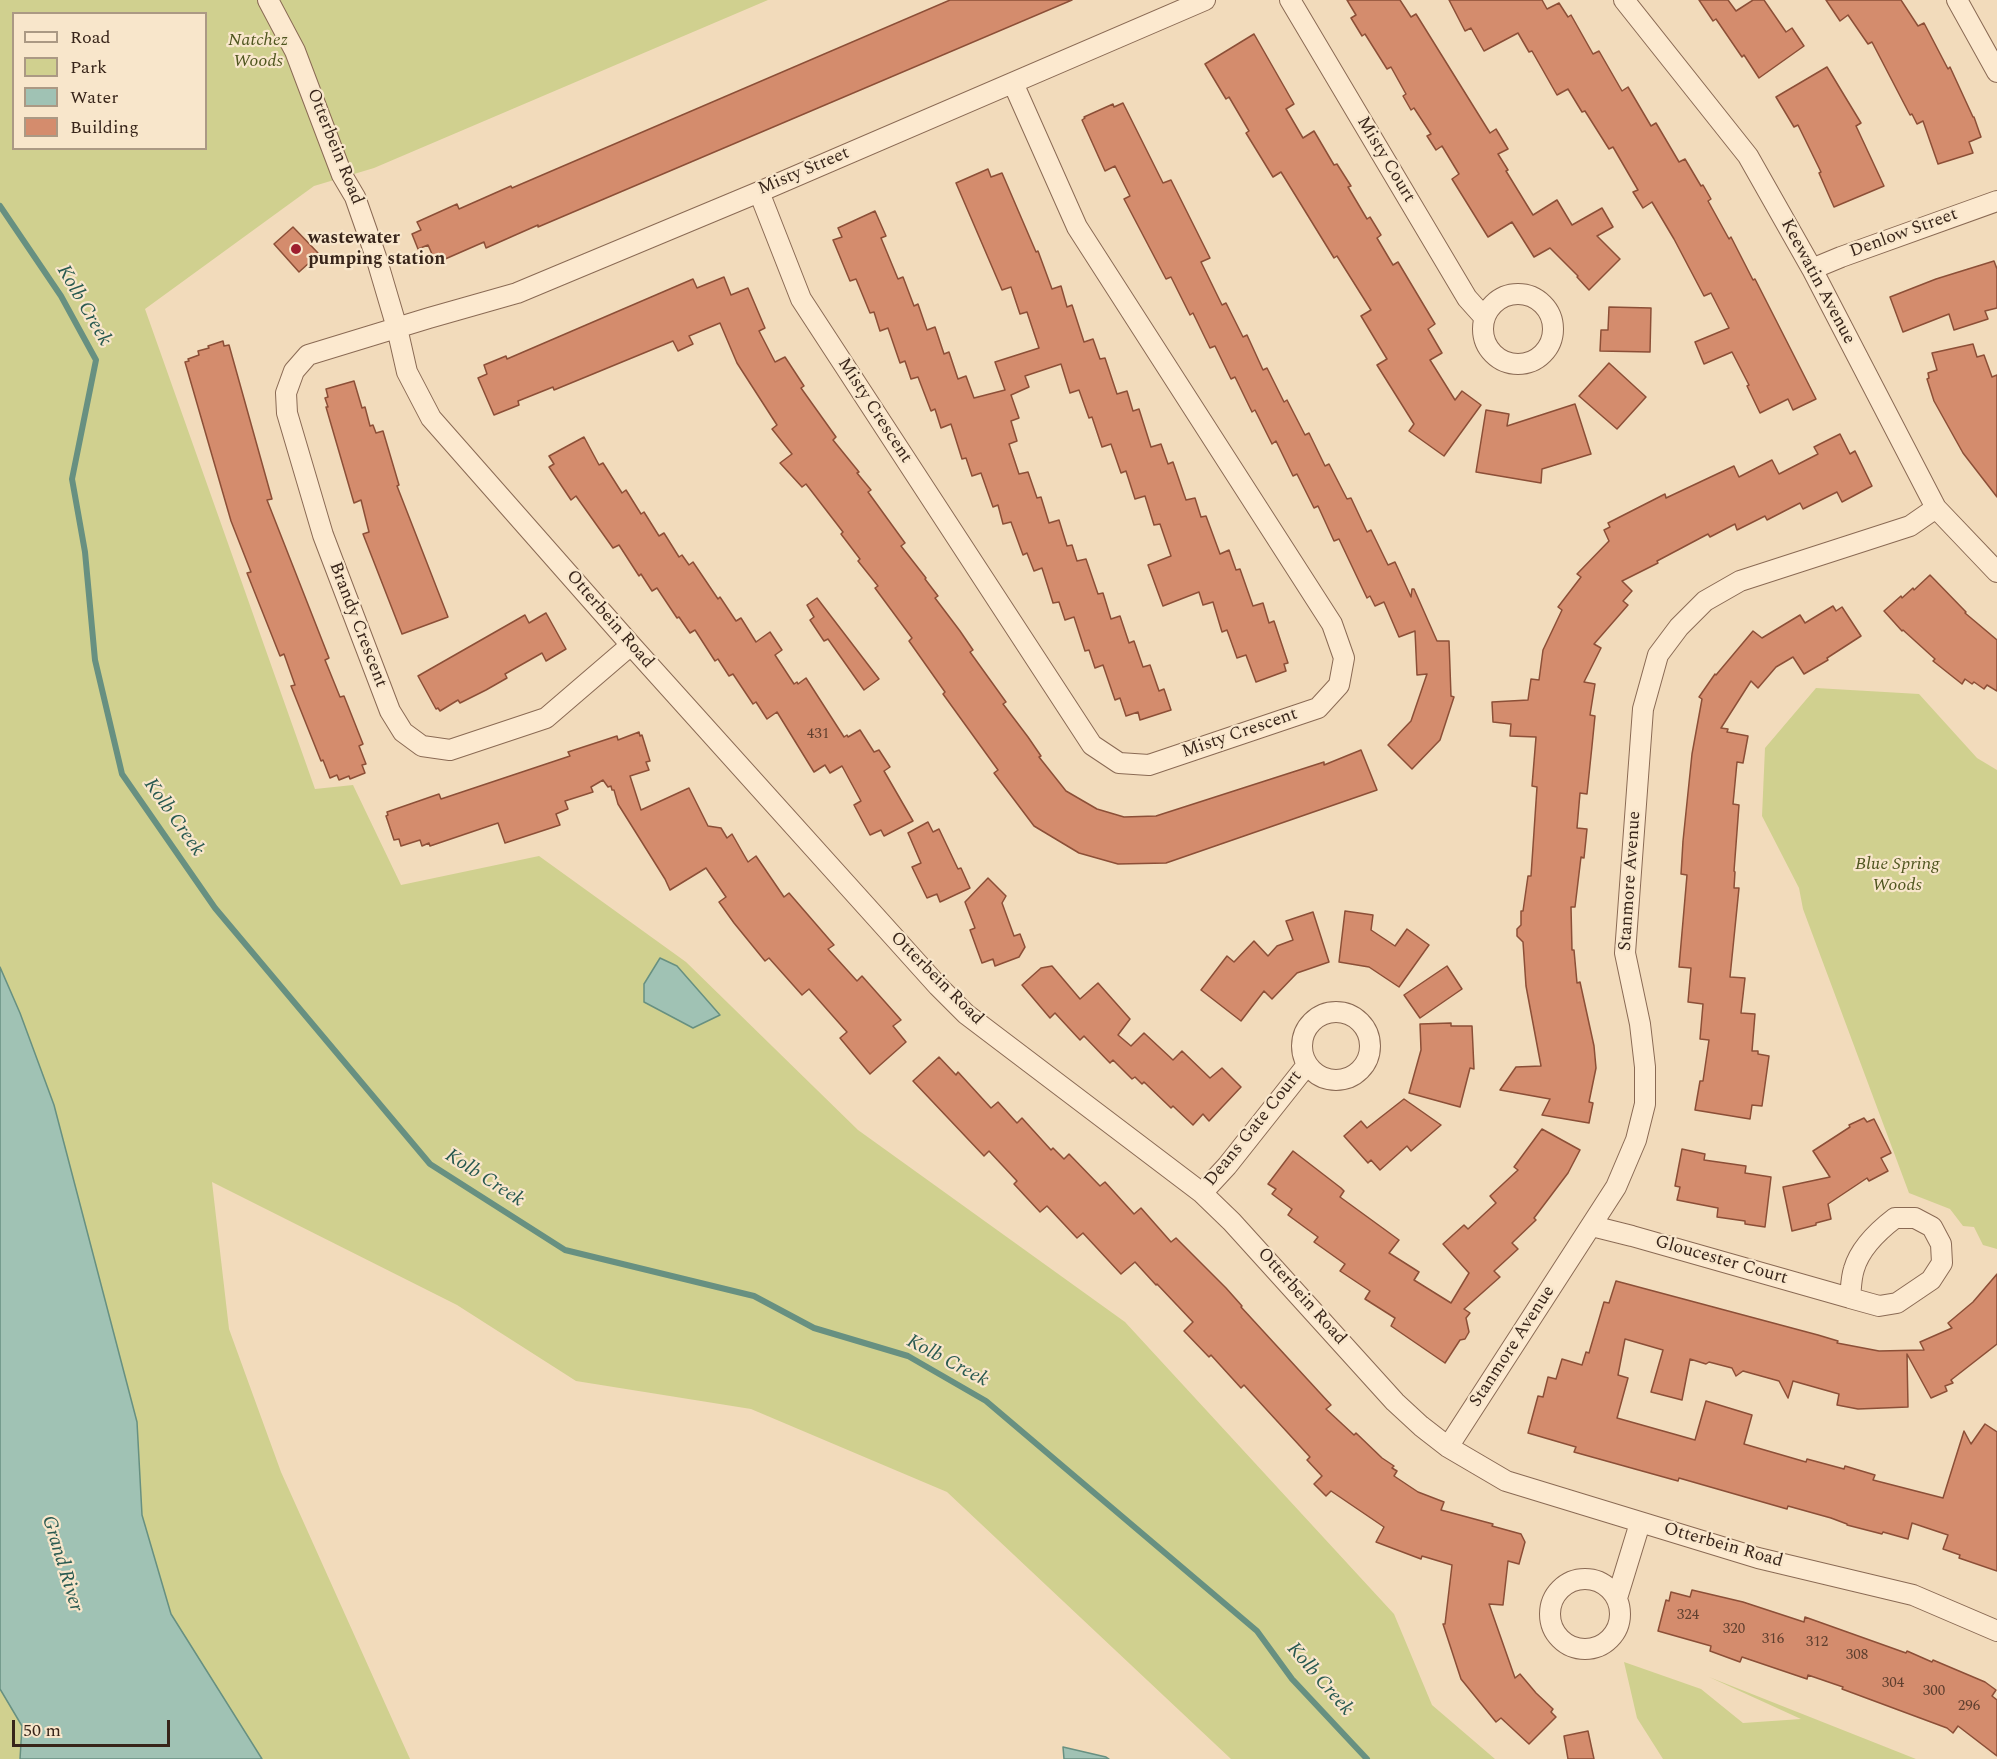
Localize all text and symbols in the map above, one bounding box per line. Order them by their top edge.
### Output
legend [12,12,207,150]
text: Road [70,24,111,51]
park label: Natchez Woods [228,30,288,72]
text: Park [70,54,107,81]
text: Water [70,84,118,111]
street label: Otterbein Road [301,86,367,208]
street label: Misty Court [1351,113,1419,207]
text: Building [70,114,139,141]
street label: Misty Street [755,143,853,201]
street label: Denlow Street [1847,204,1961,264]
street label: Keewatin Avenue [1775,216,1859,348]
place label: wastewater pumping station [308,228,445,270]
marker: wastewater pumping station [289,242,303,256]
water label: Kolb Creek [50,261,116,351]
street label: Misty Crescent [832,354,916,468]
street label: Brandy Crescent [323,559,391,691]
street label: Otterbein Road [560,566,658,674]
street label: Misty Crescent [1179,704,1301,764]
house number: 431 [807,726,829,744]
water label: Kolb Creek [138,774,208,862]
street label: Stanmore Avenue [1615,810,1647,952]
park label: Blue Spring Woods [1855,854,1939,896]
street label: Otterbein Road [885,928,987,1030]
street label: Deans Gate Court [1201,1067,1307,1191]
water label: Kolb Creek [440,1145,528,1213]
street label: Gloucester Court [1652,1232,1790,1290]
street label: Otterbein Road [1252,1244,1350,1350]
street label: Stanmore Avenue [1466,1282,1560,1412]
water label: Kolb Creek [902,1330,992,1394]
water label: Grand River [35,1513,87,1615]
street label: Otterbein Road [1661,1519,1785,1573]
house number: 324 [1677,1607,1699,1625]
house number: 320 [1723,1621,1745,1639]
house number: 316 [1762,1631,1784,1649]
house number: 312 [1806,1634,1828,1652]
water label: Kolb Creek [1281,1638,1357,1722]
house number: 308 [1846,1647,1868,1665]
house number: 304 [1882,1675,1904,1693]
house number: 300 [1923,1683,1945,1701]
house number: 296 [1958,1698,1980,1716]
scale bar [15,1708,172,1746]
text: 50 m [23,1717,61,1744]

